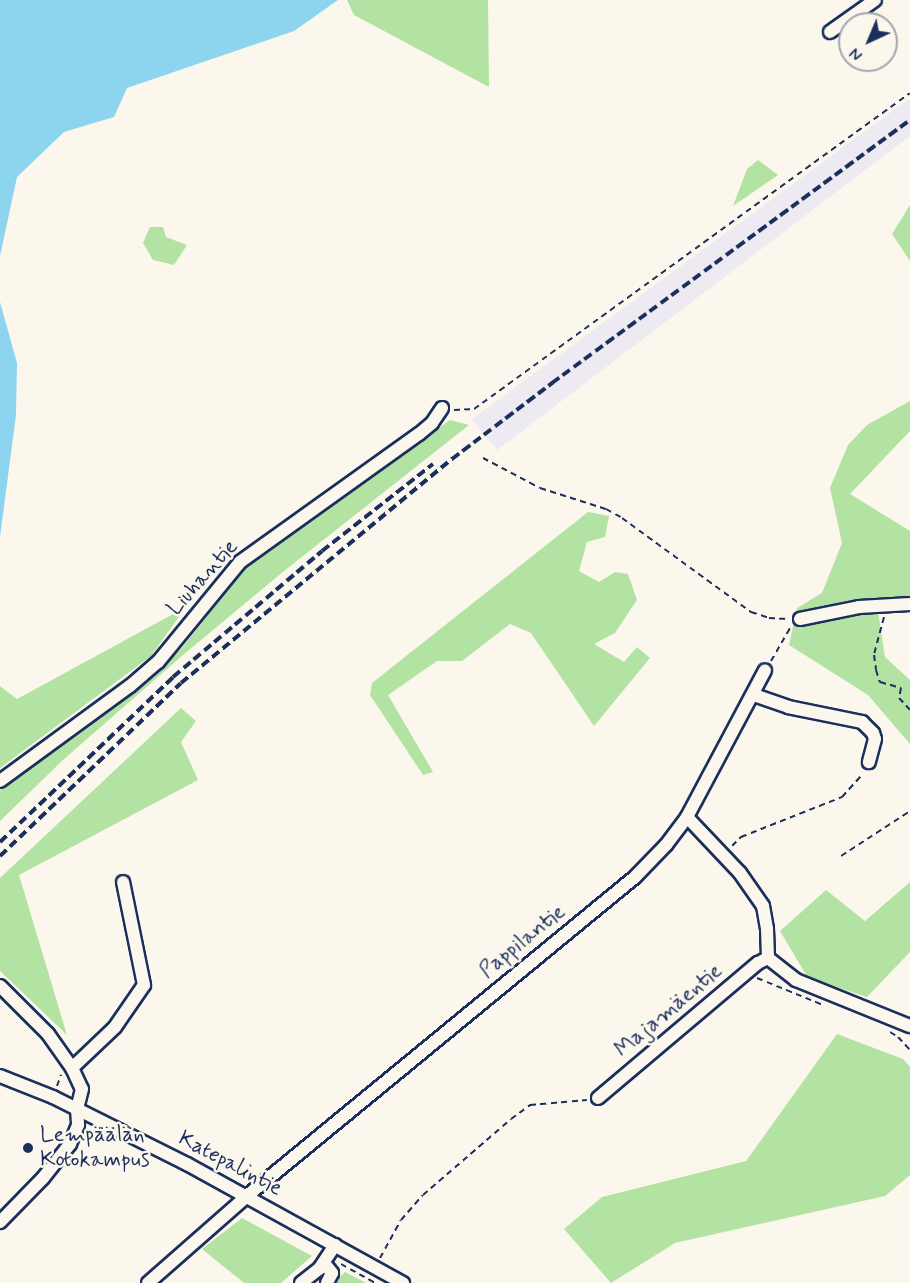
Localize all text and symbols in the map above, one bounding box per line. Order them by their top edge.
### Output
north arrow [838,12,898,72]
text: N [845,43,868,65]
street label: Liuhantie [162,535,244,621]
street label: Pappilantie [475,899,571,985]
street label: Majamäentie [610,958,728,1064]
place label: Lempäälän Kotokampus [40,1122,150,1174]
street label: Katepalintie [173,1126,287,1202]
marker: Lempäälän Kotokampus [21,1141,35,1155]

